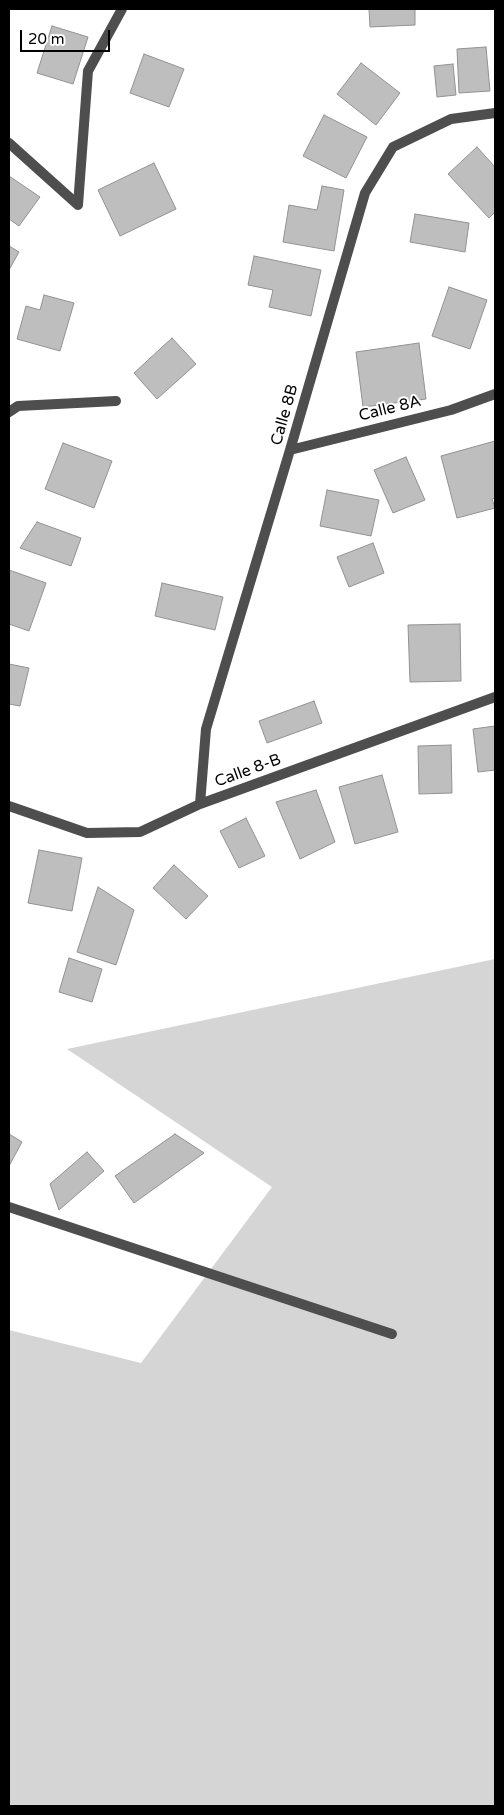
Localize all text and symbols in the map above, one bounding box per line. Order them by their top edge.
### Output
scale bar [22,20,112,52]
text: 20 m [28,30,65,48]
street label: Calle 8B [267,382,303,448]
street label: Calle 8A [357,392,423,426]
street label: Calle 8-B [212,750,284,792]

